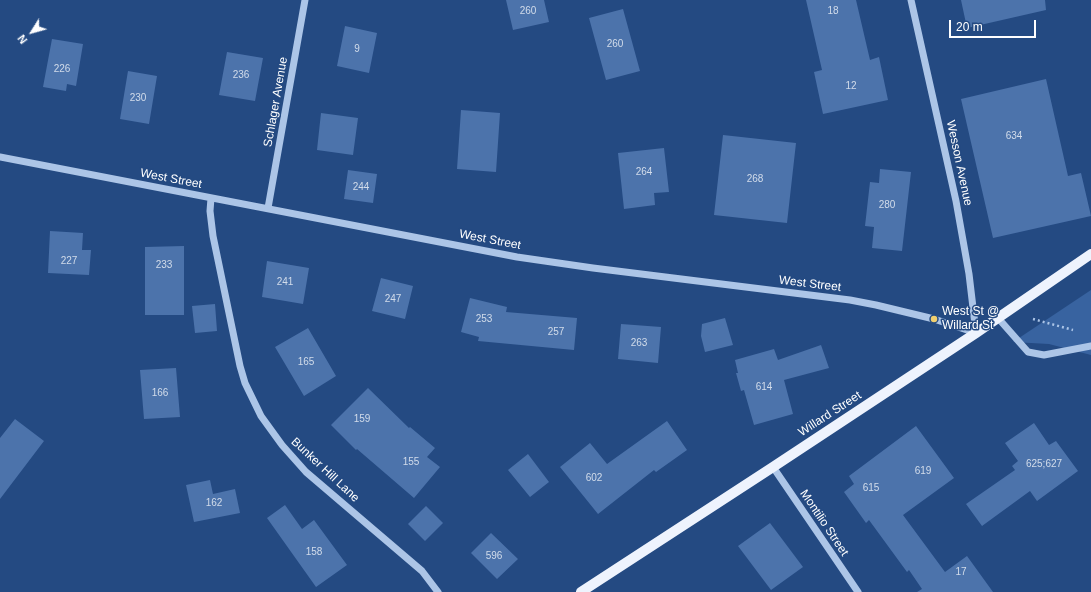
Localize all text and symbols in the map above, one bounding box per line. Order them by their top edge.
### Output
house number: 260 [520,5,536,17]
house number: 18 [827,5,839,17]
north arrow [12,12,52,52]
scale bar [951,12,1038,38]
text: 20 m [956,20,983,34]
text: N [15,32,30,46]
house number: 260 [607,38,623,50]
house number: 9 [354,43,360,55]
street label: Schlager Avenue [261,56,291,148]
house number: 226 [54,63,70,75]
house number: 236 [233,69,249,81]
house number: 12 [845,80,857,92]
house number: 230 [130,92,146,104]
street label: Wesson Avenue [943,119,975,207]
house number: 634 [1006,130,1022,142]
street label: West Street [139,166,203,192]
house number: 264 [636,166,652,178]
house number: 268 [747,173,763,185]
house number: 244 [353,181,369,193]
house number: 280 [879,199,895,211]
street label: West Street [458,227,522,253]
house number: 227 [61,255,77,267]
house number: 233 [156,259,172,271]
street label: West Street [778,273,842,295]
house number: 241 [277,276,293,288]
house number: 247 [385,293,401,305]
place label: West St @ Willard St [942,305,999,333]
house number: 253 [476,313,492,325]
marker: West St @ Willard St [929,314,939,324]
house number: 257 [548,326,564,338]
house number: 263 [631,337,647,349]
house number: 165 [298,356,314,368]
house number: 614 [756,381,772,393]
house number: 166 [152,387,168,399]
street label: Willard Street [796,388,864,440]
house number: 159 [354,413,370,425]
street label: Bunker Hill Lane [288,435,362,505]
house number: 155 [403,456,419,468]
house number: 625;627 [1026,458,1062,470]
house number: 619 [915,465,931,477]
house number: 602 [586,472,602,484]
house number: 615 [863,482,879,494]
street label: Montilio Street [797,487,851,559]
house number: 162 [206,497,222,509]
house number: 158 [306,546,322,558]
house number: 596 [486,550,502,562]
house number: 17 [955,566,967,578]

